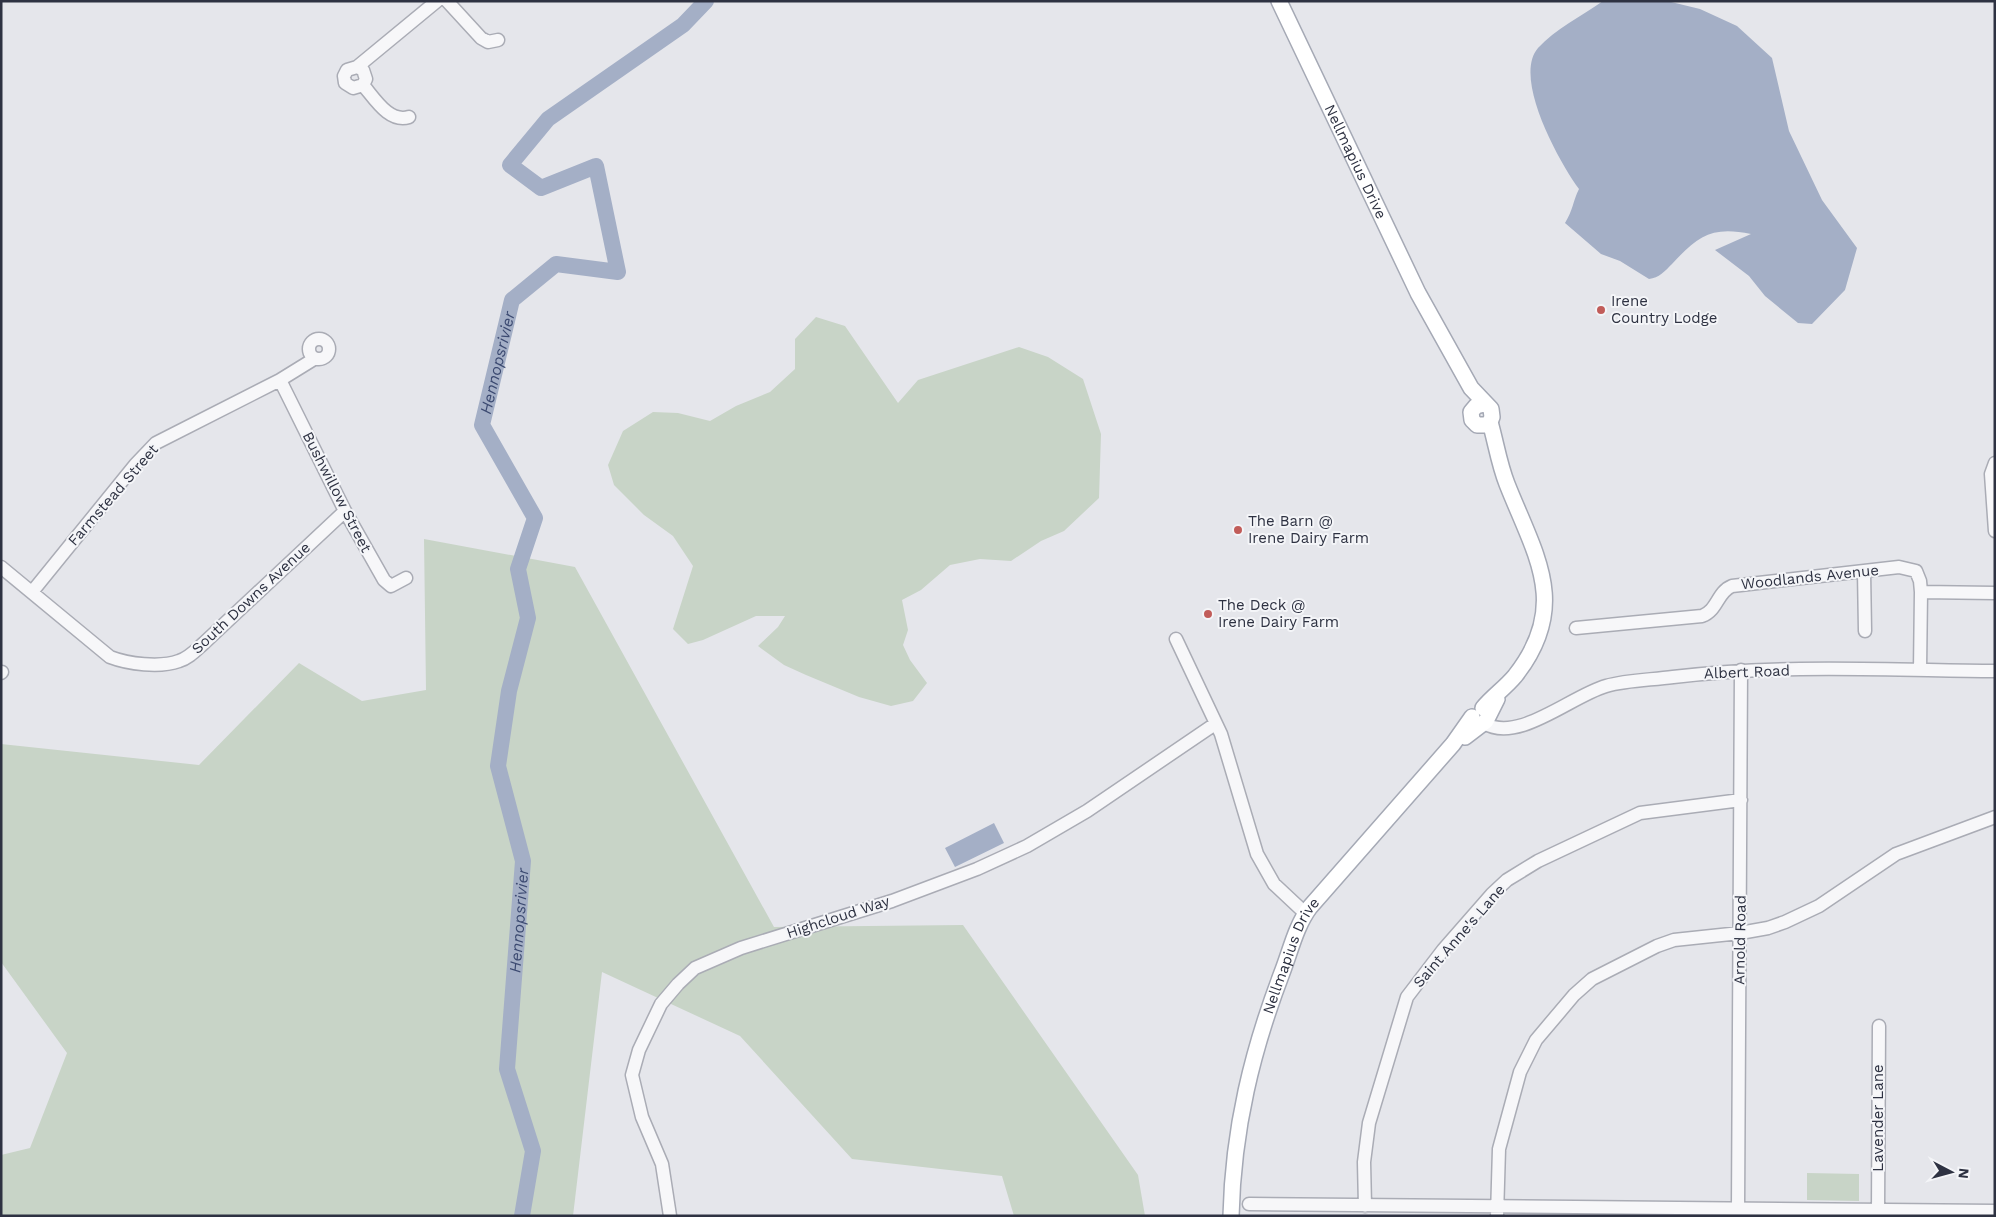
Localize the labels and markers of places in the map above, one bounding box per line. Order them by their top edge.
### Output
place label: Irene Country Lodge [1611,292,1717,327]
marker: Irene Country Lodge [1595,304,1607,316]
place label: The Barn @ Irene Dairy Farm [1248,512,1369,547]
marker: The Barn @ Irene Dairy Farm [1232,524,1244,536]
place label: The Deck @ Irene Dairy Farm [1218,596,1339,631]
marker: The Deck @ Irene Dairy Farm [1202,608,1214,620]

